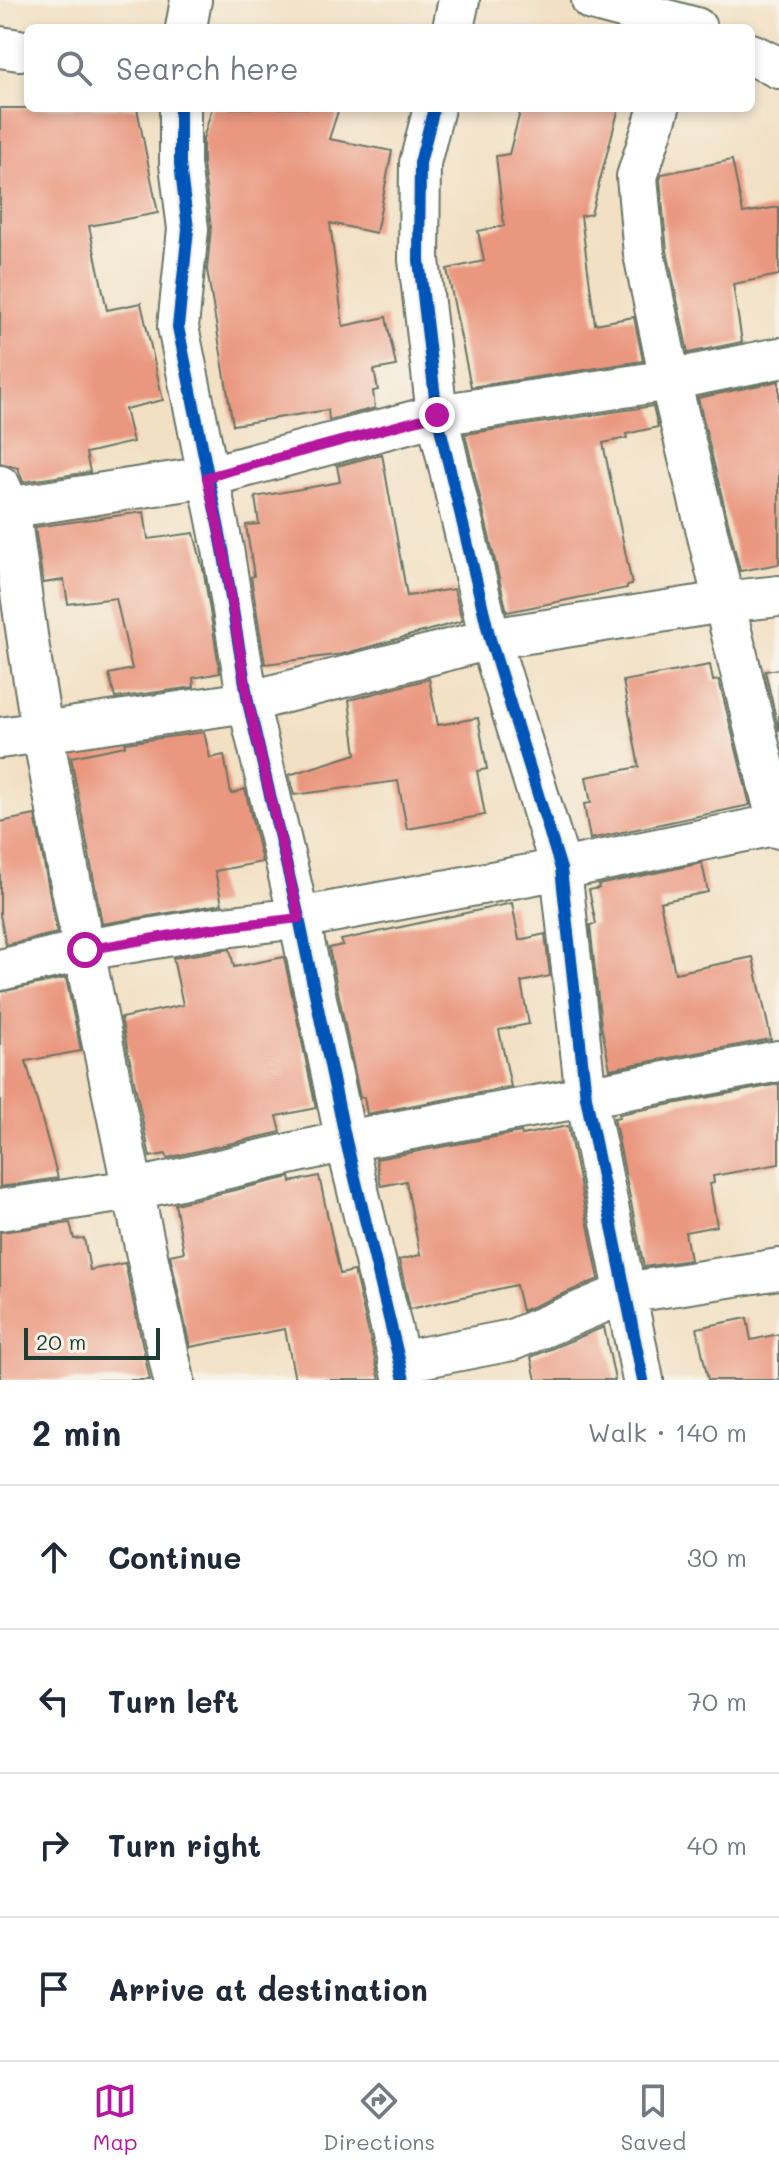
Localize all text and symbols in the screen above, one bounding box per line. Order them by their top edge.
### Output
search box [24,24,755,112]
icon: search [52,46,96,90]
text: Search here [116,48,299,88]
route end [419,397,455,433]
route start [67,932,103,968]
scale bar [24,1324,160,1360]
text: 20 m [36,1327,86,1356]
text: 2 min [32,1410,121,1455]
text: Walk · 140 m [588,1415,747,1449]
icon: ahead [32,1535,76,1579]
text: Continue [108,1537,241,1577]
text: 30 m [687,1540,747,1574]
icon: left [32,1679,76,1723]
text: Turn left [108,1681,239,1721]
text: 70 m [687,1684,747,1718]
icon: right [32,1823,76,1867]
text: Turn right [108,1825,261,1865]
text: 40 m [687,1828,747,1862]
icon: arrive [32,1967,76,2011]
text: Arrive at destination [108,1969,428,2009]
tab: Map [93,2079,138,2156]
tab: Directions [323,2079,435,2156]
tab: Saved [621,2079,686,2156]

